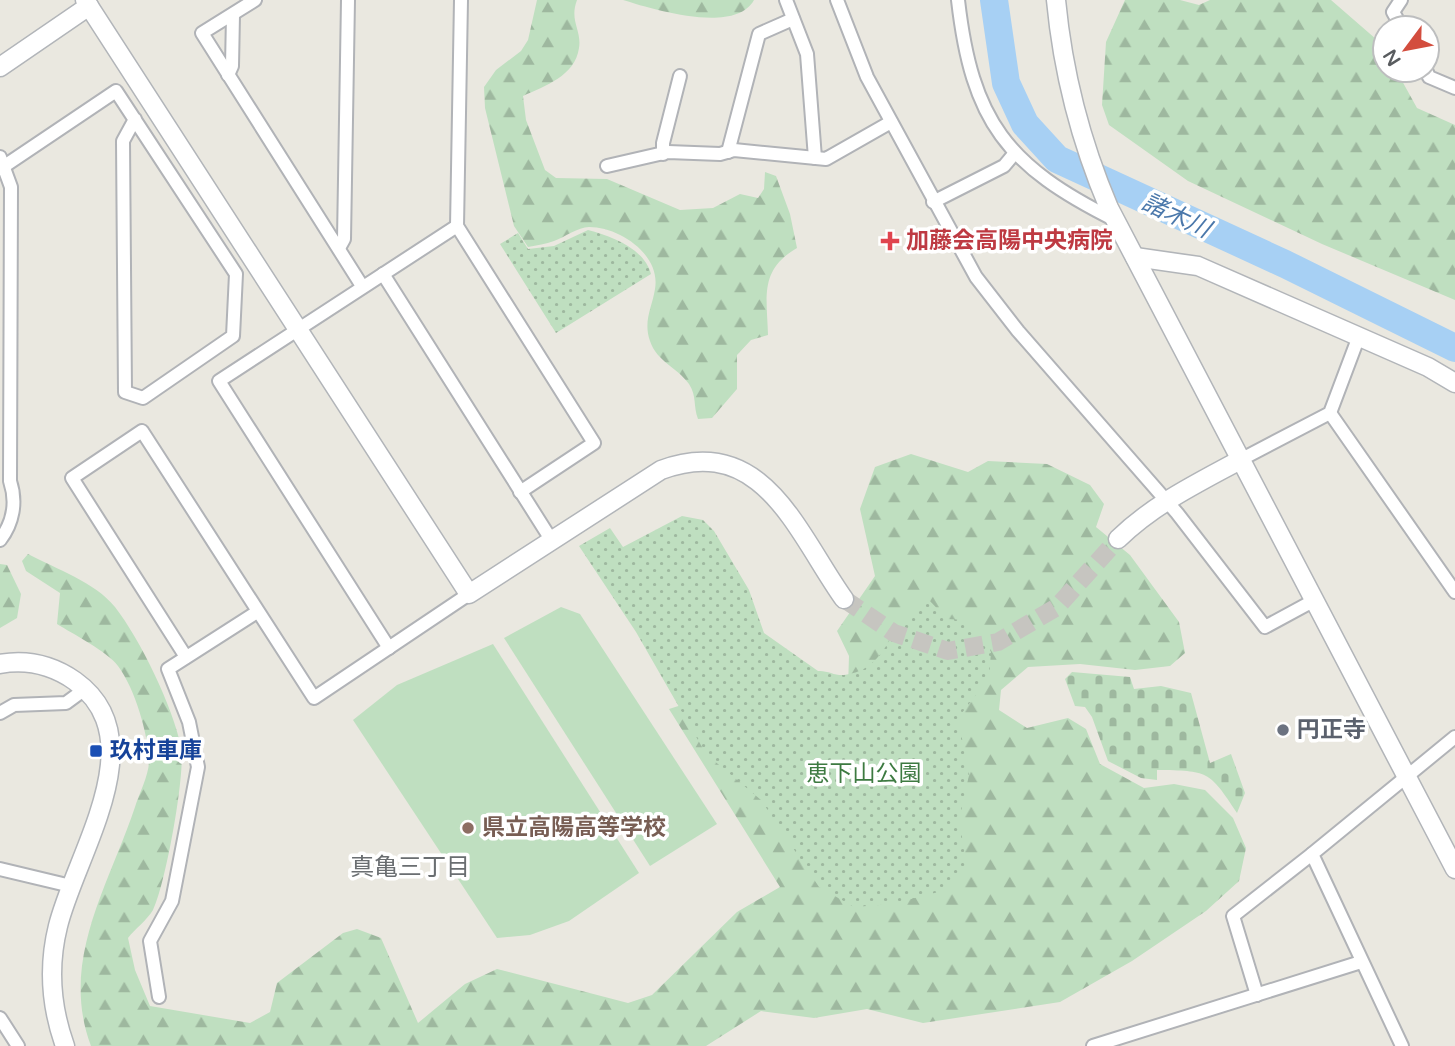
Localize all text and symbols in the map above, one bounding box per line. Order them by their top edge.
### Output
north arrow [1371,14,1441,84]
text: N [1379,45,1406,70]
water label: 諸木川 [1137,188,1217,246]
place label: 加藤会高陽中央病院 [906,227,1113,255]
marker: 加藤会高陽中央病院 [880,231,900,251]
place label: 円正寺 [1297,716,1366,744]
marker: 円正寺 [1275,722,1291,738]
place label: 玖村車庫 [110,737,202,765]
marker: 玖村車庫 [88,743,104,759]
park label: 恵下山公園 [807,760,922,788]
place label: 県立高陽高等学校 [482,814,666,842]
marker: 県立高陽高等学校 [460,820,476,836]
district label: 真亀三丁目 [350,853,470,882]

